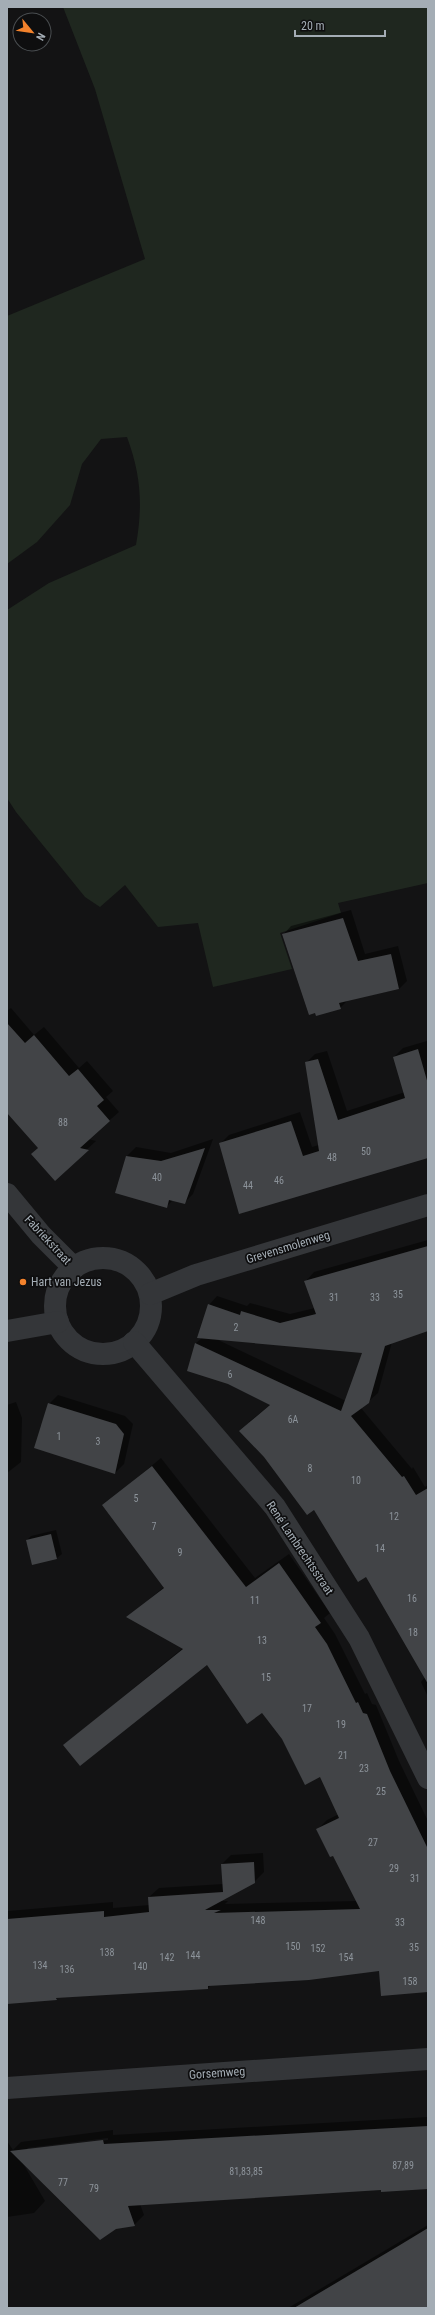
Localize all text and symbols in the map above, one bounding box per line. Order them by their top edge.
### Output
north arrow [12,12,52,52]
scale bar [295,12,385,38]
text: 20 m [301,19,325,33]
text: N [33,31,48,43]
house number: 88 [58,1117,68,1128]
house number: 50 [361,1146,371,1157]
house number: 48 [327,1152,337,1163]
house number: 40 [152,1172,162,1183]
house number: 46 [274,1175,284,1186]
house number: 44 [243,1180,253,1191]
street label: Fabriekstraat [22,1212,75,1268]
street label: Grevensmolenweg [244,1228,332,1266]
place label: Hart van Jezus [31,1275,102,1289]
marker: Hart van Jezus [18,1277,28,1287]
house number: 35 [393,1289,403,1300]
house number: 31 [329,1292,339,1303]
house number: 33 [370,1292,380,1303]
house number: 2 [234,1322,239,1333]
house number: 6 [228,1369,233,1380]
house number: 6A [288,1414,299,1425]
house number: 1 [57,1431,61,1442]
house number: 3 [96,1436,101,1447]
house number: 8 [308,1463,313,1474]
house number: 10 [351,1475,361,1486]
house number: 5 [134,1493,139,1504]
street label: René Lambrechtsstraat [264,1499,337,1598]
house number: 12 [389,1511,399,1522]
house number: 7 [152,1521,157,1532]
house number: 14 [375,1543,385,1554]
house number: 9 [178,1547,183,1558]
house number: 16 [407,1593,417,1604]
house number: 11 [250,1595,260,1606]
house number: 18 [408,1627,418,1638]
house number: 13 [257,1635,267,1646]
house number: 15 [261,1672,271,1683]
house number: 17 [302,1703,312,1714]
house number: 19 [336,1719,346,1730]
house number: 21 [338,1750,348,1761]
house number: 23 [359,1763,369,1774]
house number: 25 [376,1786,386,1797]
house number: 27 [368,1837,378,1848]
house number: 29 [389,1863,399,1874]
house number: 31 [410,1873,420,1884]
house number: 148 [251,1915,265,1926]
house number: 33 [395,1917,405,1928]
house number: 150 [286,1941,300,1952]
house number: 35 [409,1942,419,1953]
house number: 152 [311,1943,325,1954]
house number: 138 [100,1947,114,1958]
house number: 144 [186,1950,200,1961]
house number: 142 [160,1952,174,1963]
house number: 154 [339,1952,353,1963]
house number: 134 [33,1960,47,1971]
house number: 140 [133,1961,147,1972]
house number: 136 [60,1964,74,1975]
house number: 158 [403,1976,417,1987]
street label: Gorsemweg [188,2064,246,2082]
house number: 87,89 [392,2160,414,2171]
house number: 81,83,85 [229,2166,263,2177]
house number: 77 [58,2177,68,2188]
house number: 79 [89,2183,99,2194]

